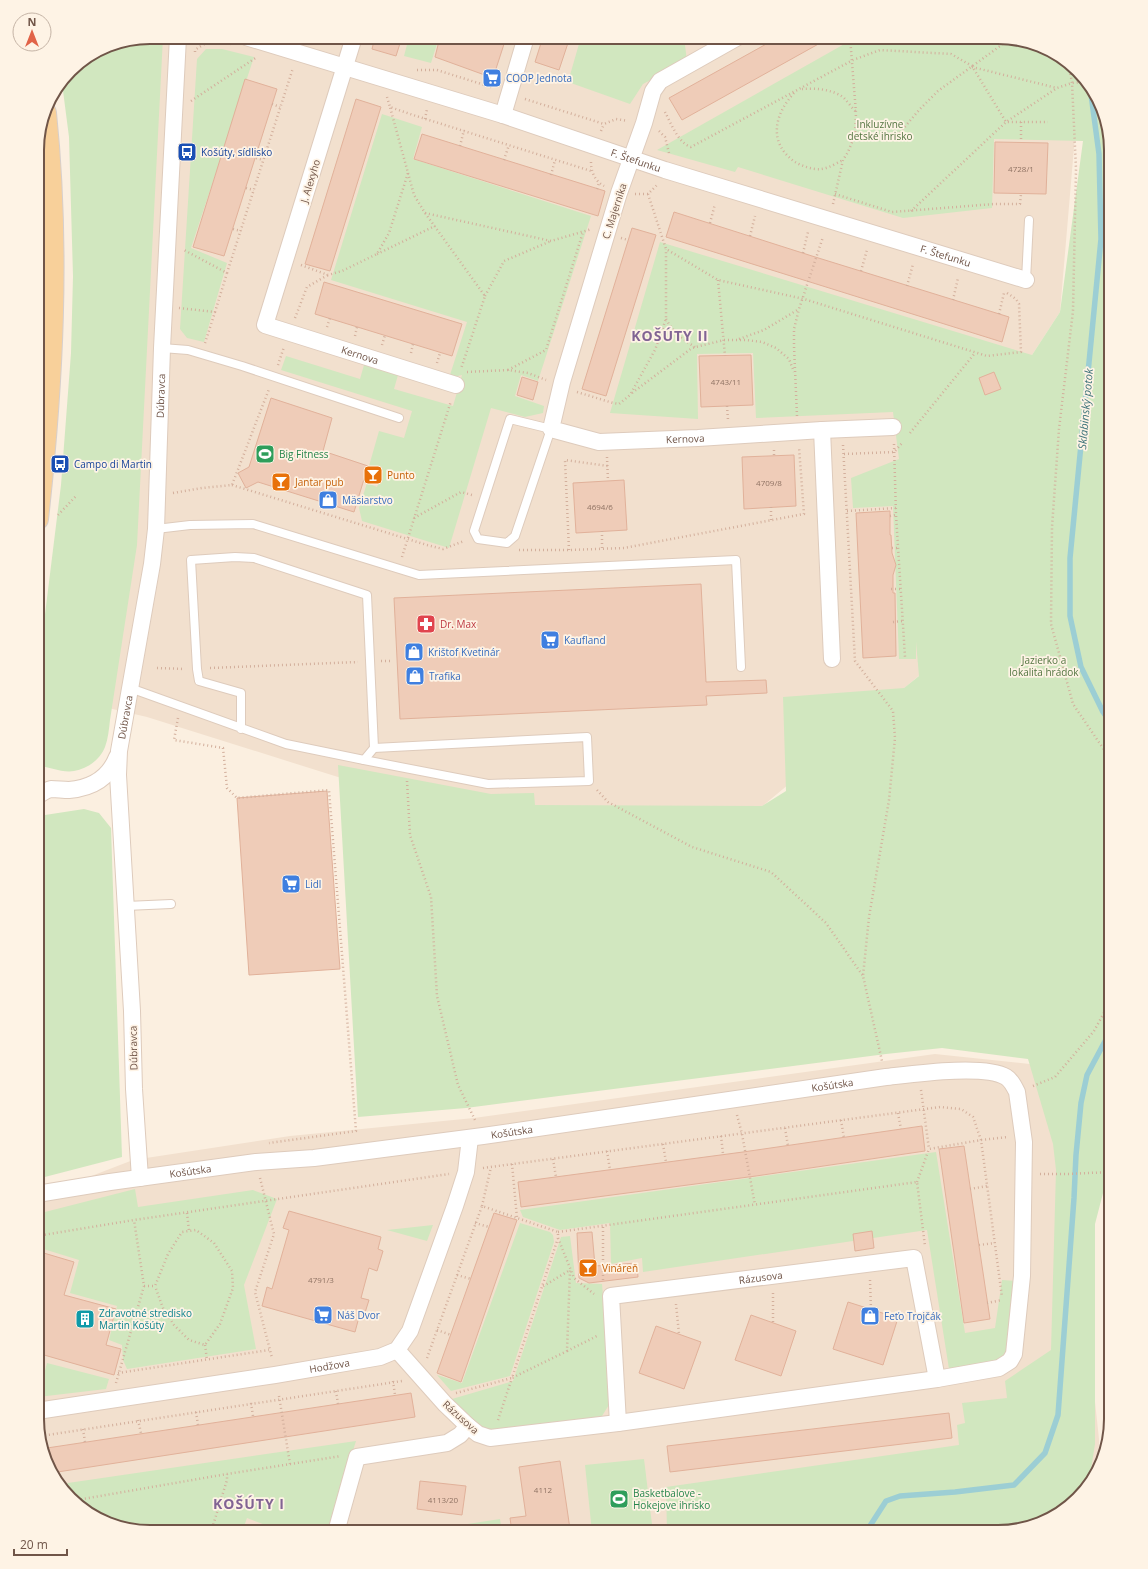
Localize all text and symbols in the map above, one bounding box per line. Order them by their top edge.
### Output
north arrow [12,12,52,52]
text: N [28,14,36,29]
supermarket icon: COOP Jednota [481,67,503,89]
place label: COOP Jednota [506,71,572,85]
park label: Inkluzívne detské ihrisko [848,117,912,143]
bus stop icon: Košúty, sídlisko [176,141,198,163]
place label: Košúty, sídlisko [201,145,272,159]
street label: F. Štefunku [609,145,663,175]
street label: J. Alexyho [296,158,323,205]
house number: 4728/1 [1008,163,1034,174]
street label: C. Majerníka [598,181,630,241]
street label: F. Štefunku [919,241,973,270]
district label: KOŠÚTY II [631,326,709,345]
street label: Kernova [339,342,380,367]
water label: Sklabinský potok [1074,367,1096,450]
street label: Dúbravca [153,373,168,418]
house number: 4743/11 [711,376,741,387]
street label: Kernova [666,431,705,446]
sports icon: Big Fitness [254,443,276,465]
place label: Big Fitness [279,447,329,461]
bus stop icon: Campo di Martin [49,453,71,475]
place label: Campo di Martin [74,457,152,471]
bar icon: Punto [362,464,384,486]
place label: Punto [387,468,415,482]
bar icon: Jantar pub [270,471,292,493]
place label: Jantar pub [294,475,344,489]
house number: 4709/8 [756,477,782,488]
shop icon: Mäsiarstvo [317,489,339,511]
place label: Mäsiarstvo [342,493,393,507]
house number: 4694/6 [587,501,613,512]
pharmacy icon: Dr. Max [415,613,437,635]
place label: Dr. Max [440,617,477,631]
supermarket icon: Kaufland [539,629,561,651]
place label: Kaufland [564,633,606,647]
shop icon: Krištof Kvetinár [403,641,425,663]
place label: Krištof Kvetinár [428,645,500,659]
park label: Jazierko a lokalita hrádok [1009,653,1079,679]
shop icon: Trafika [404,665,426,687]
place label: Trafika [429,669,461,683]
street label: Dúbravca [114,694,136,740]
supermarket icon: Lidl [280,873,302,895]
place label: Lidl [305,877,321,891]
street label: Dúbravca [126,1026,140,1070]
street label: Košútska [810,1075,854,1095]
street label: Košútska [490,1122,534,1142]
street label: Košútska [168,1161,212,1181]
bar icon: Vináreň [577,1257,599,1279]
place label: Vináreň [602,1261,638,1275]
street label: Rázusova [738,1268,783,1287]
house number: 4791/3 [308,1274,334,1285]
supermarket icon: Náš Dvor [312,1304,334,1326]
shop icon: Feťo Trojčák [859,1305,881,1327]
place label: Zdravotné stredisko Martin Košúty [99,1306,192,1332]
building icon: Zdravotné stredisko Martin Košúty [74,1308,96,1330]
place label: Náš Dvor [337,1308,380,1322]
place label: Feťo Trojčák [884,1309,941,1323]
street label: Hodžova [308,1355,351,1376]
street label: Rázusova [440,1397,482,1437]
house number: 4112 [534,1484,553,1495]
place label: Basketbalove - Hokejove ihrisko [633,1486,710,1512]
sports icon: Basketbalove - Hokejove ihrisko [608,1488,630,1510]
district label: KOŠÚTY I [213,1494,285,1513]
house number: 4113/20 [428,1494,459,1505]
scale bar [14,1531,67,1557]
text: 20 m [20,1536,48,1553]

